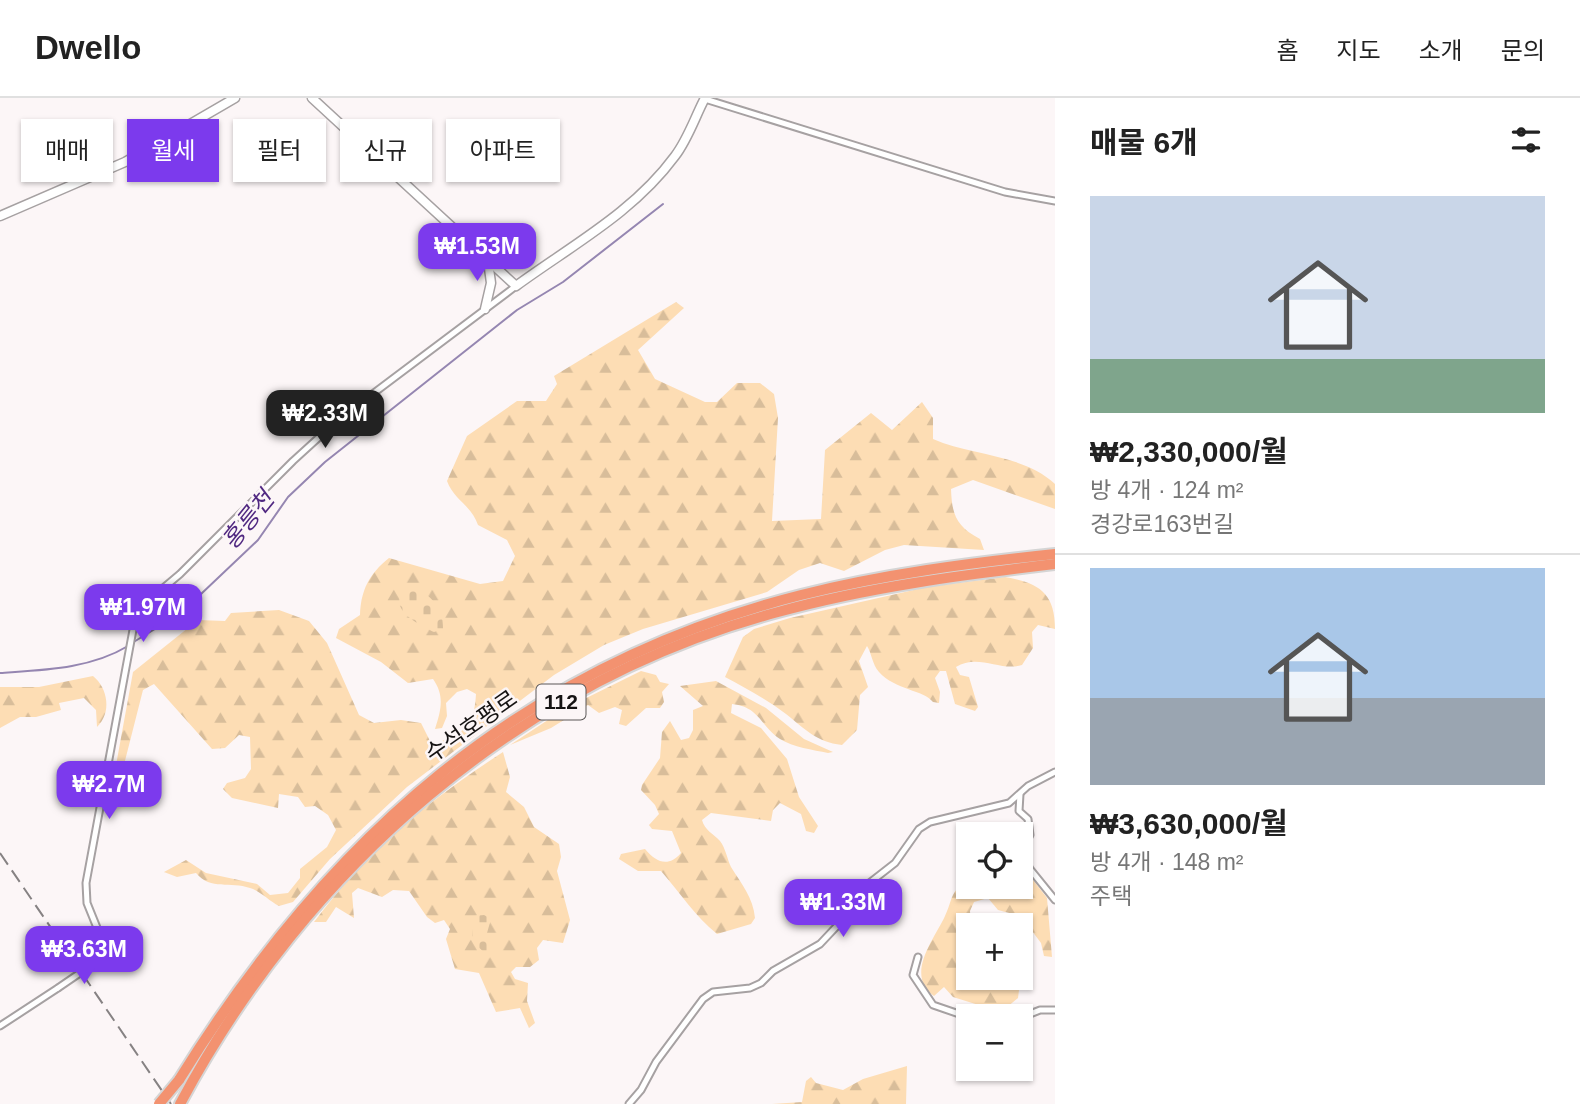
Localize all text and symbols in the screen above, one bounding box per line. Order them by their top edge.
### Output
text: Dwello [35,29,141,66]
text: 홈 [1276,37,1298,64]
text: 지도 [1336,37,1381,64]
text: 소개 [1419,37,1463,64]
text: 문의 [1501,37,1545,64]
chip: 매매 [21,119,113,182]
chip: 월세 [127,119,219,182]
chip: 필터 [233,119,326,182]
chip: 신규 [340,119,432,182]
chip: 아파트 [446,119,560,182]
icon: filters [1507,121,1545,159]
text: 매물 6개 [1090,126,1198,159]
pin: ₩1.53M [420,223,534,283]
text: ₩1.53M [434,233,520,259]
icon: home [1255,242,1381,368]
pin: ₩2.33M [268,390,382,450]
text: ₩2.33M [282,400,368,426]
text: ₩2,330,000/월 [1090,435,1288,468]
text: 방 4개 · 124 m² [1090,477,1244,503]
water label: 홍릉천 [216,483,281,554]
text: 경강로163번길 [1090,511,1234,537]
pin: ₩1.97M [86,584,200,644]
text: ₩1.97M [100,594,186,620]
icon: home [1255,614,1381,740]
road number: 112 [536,684,586,720]
street label: 수석호평로 [420,685,522,767]
pin: ₩2.7M [60,762,158,821]
text: ₩2.7M [73,771,145,797]
text: ₩3,630,000/월 [1090,807,1288,840]
map controls [956,822,1033,1081]
button: locate [956,822,1033,899]
text: 방 4개 · 148 m² [1090,849,1244,875]
pin: ₩1.33M [786,880,900,939]
text: 주택 [1090,883,1132,909]
text: ₩1.33M [800,889,886,915]
button: + [956,913,1033,990]
pin: ₩3.63M [27,926,141,986]
text: ₩3.63M [41,936,127,962]
button: − [956,1004,1033,1081]

